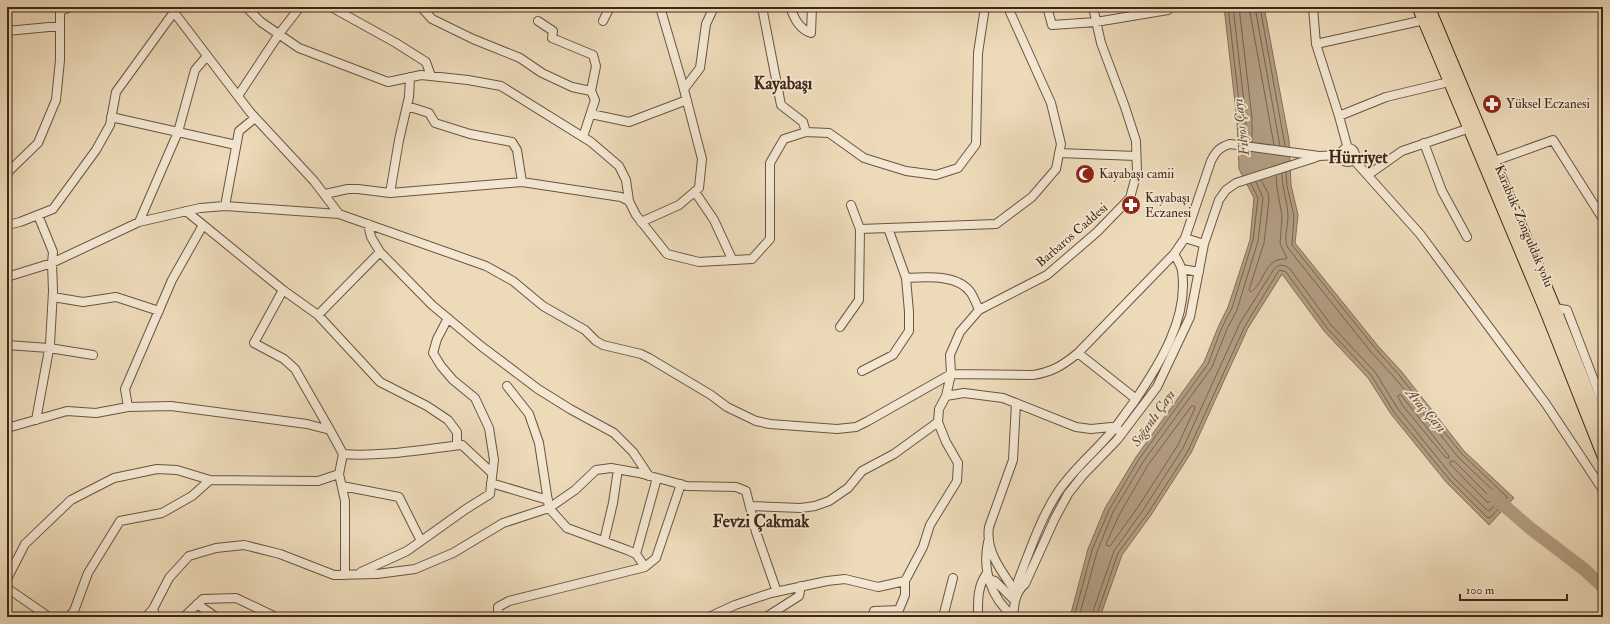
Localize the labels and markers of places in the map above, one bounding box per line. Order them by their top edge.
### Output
pharmacy icon: Yüksel Eczanesi [1481,93,1503,115]
place label: Yüksel Eczanesi [1506,96,1591,112]
mosque icon: Kayabaşı camii [1074,163,1096,185]
place label: Kayabaşı camii [1099,166,1175,183]
place label: Kayabaşı Eczanesi [1145,190,1192,221]
pharmacy icon: Kayabaşı Eczanesi [1120,194,1142,216]

